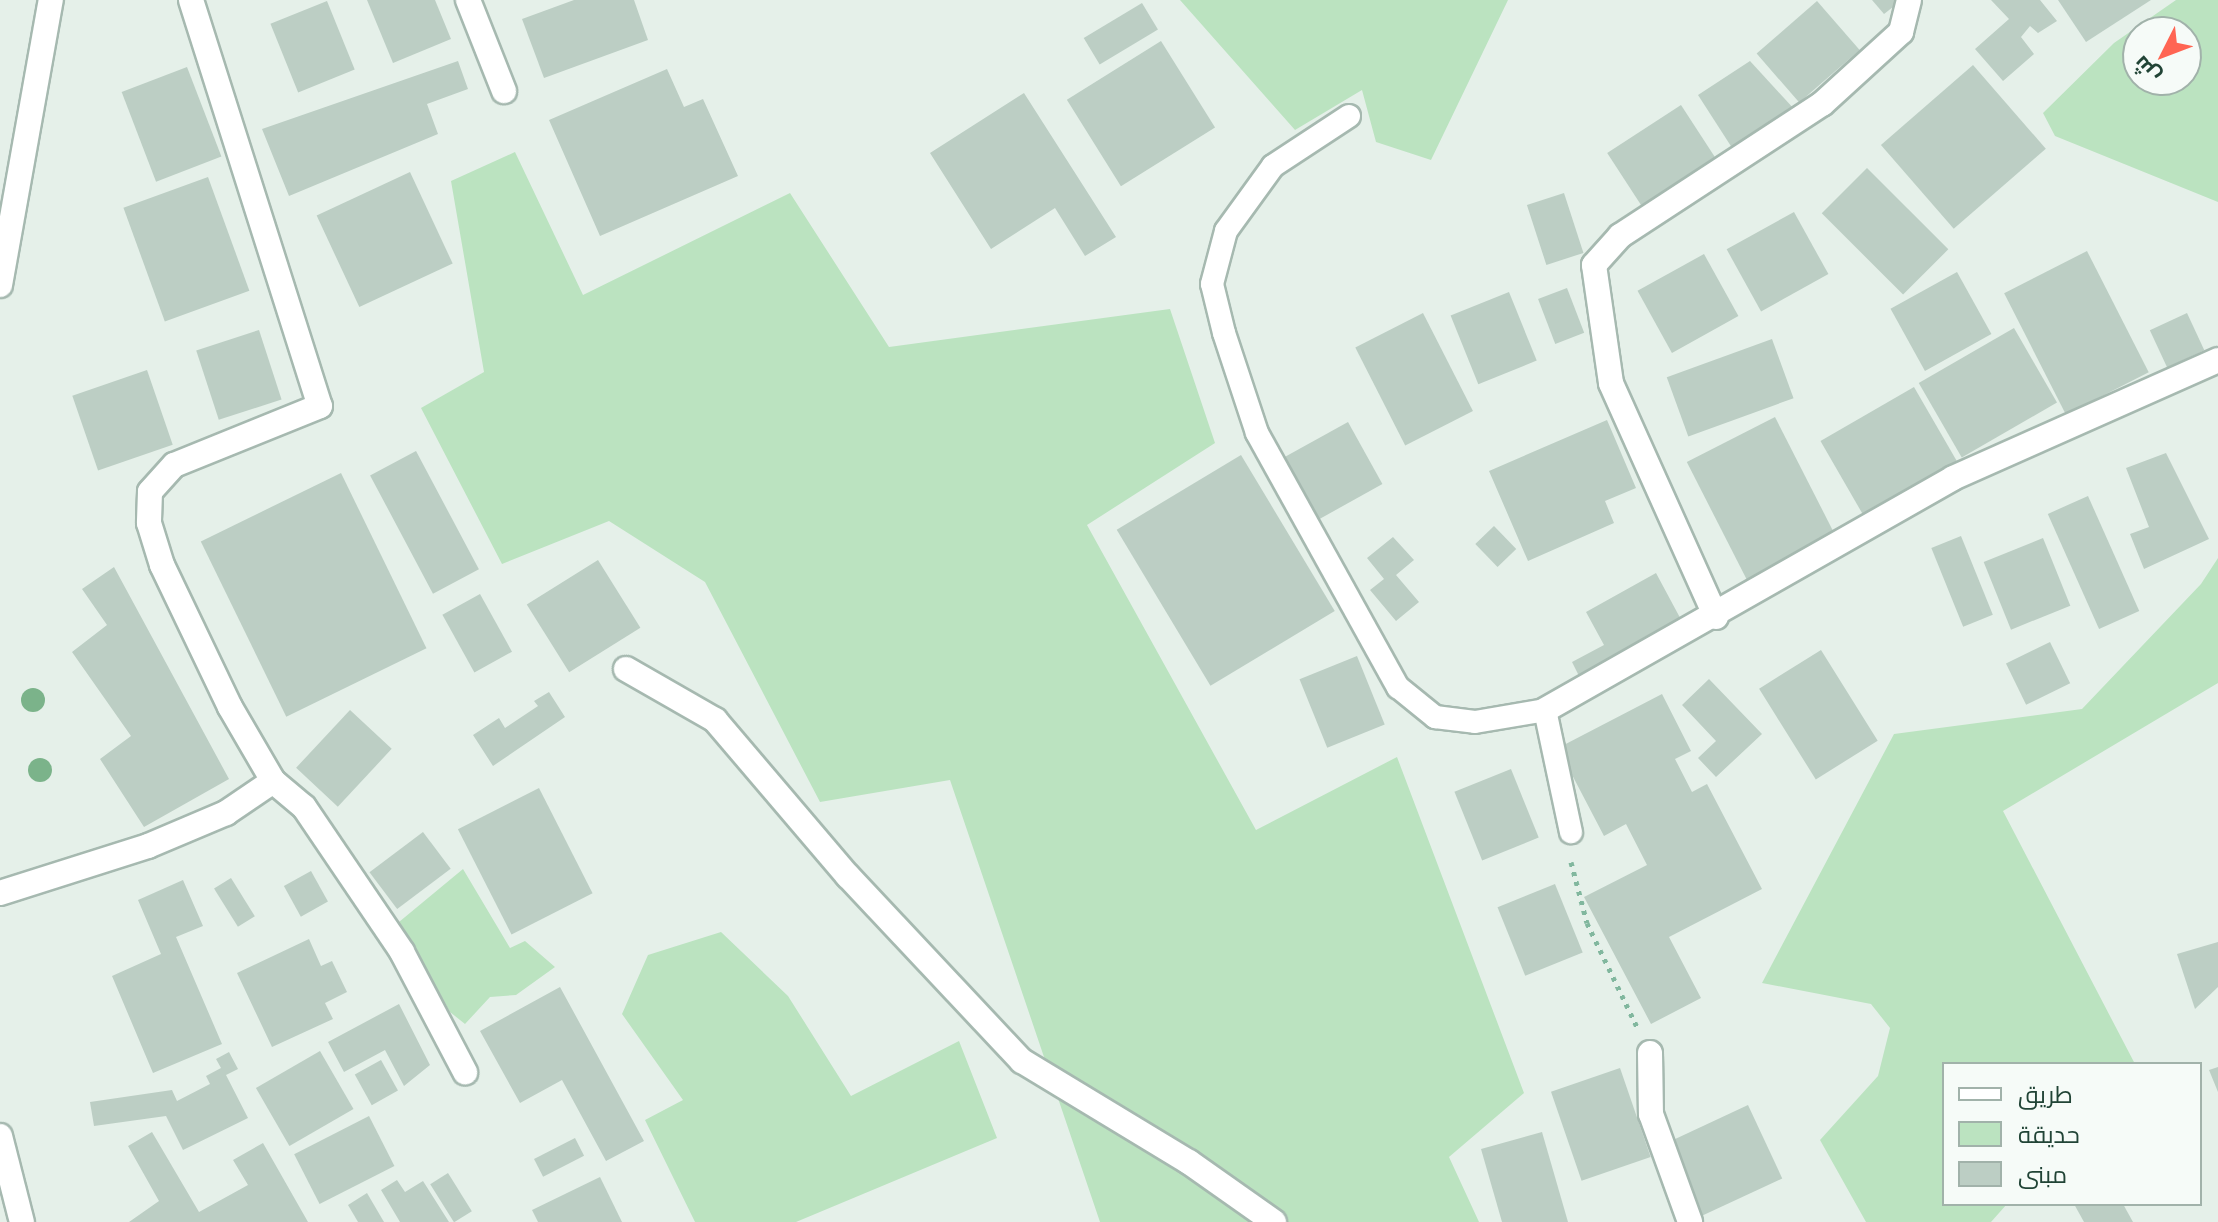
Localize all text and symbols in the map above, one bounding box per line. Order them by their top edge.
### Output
north arrow [2122,16,2202,96]
text: ش [2127,52,2165,90]
legend [1942,1062,2202,1206]
text: طريق [2018,1079,2073,1108]
text: حديقة [2018,1119,2080,1148]
text: مبنى [2018,1159,2067,1188]

